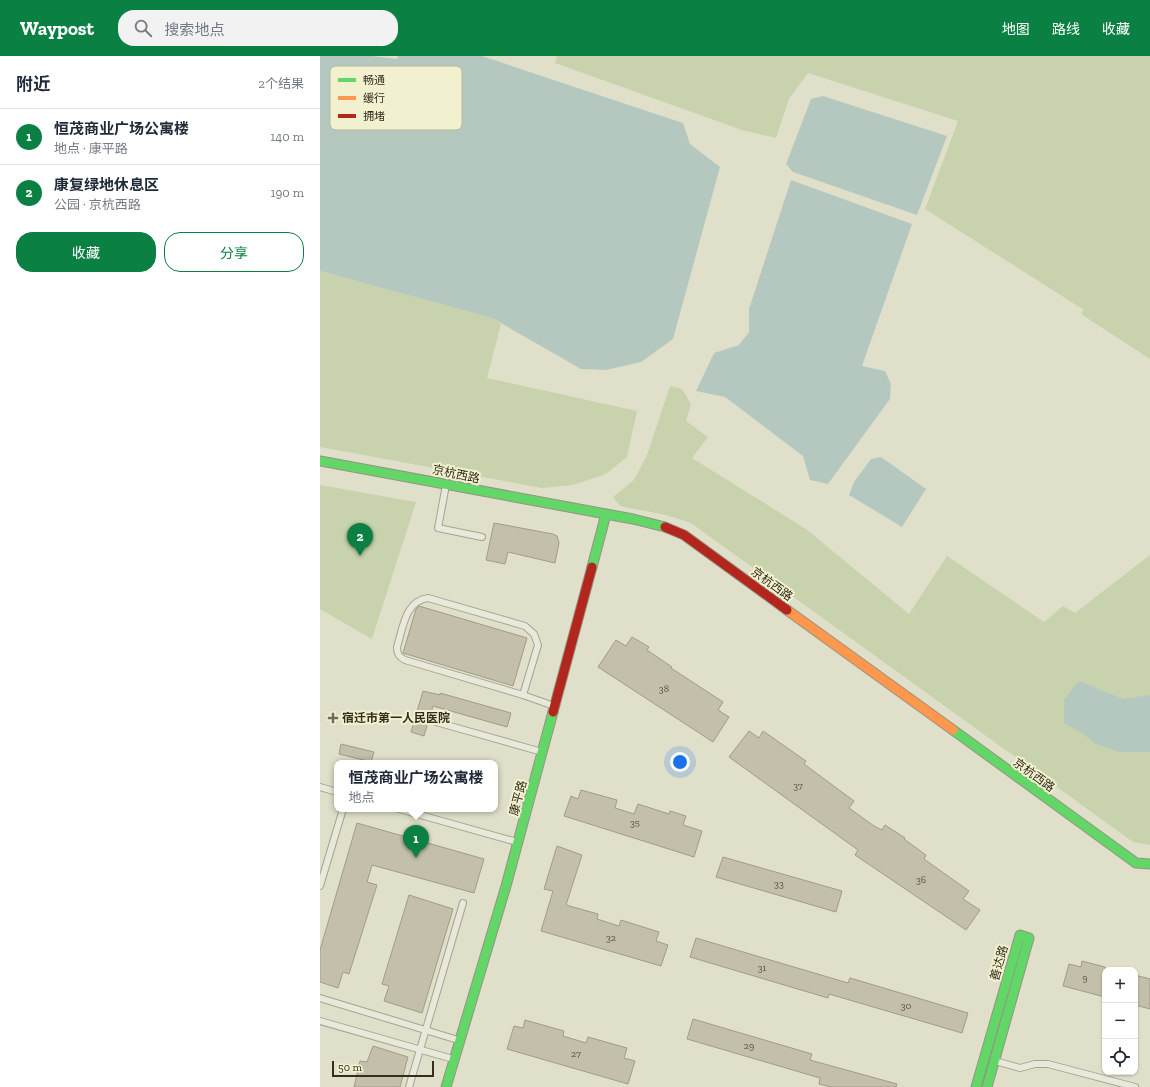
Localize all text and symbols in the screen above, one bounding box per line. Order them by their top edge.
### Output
search box [118,10,398,46]
text: Waypost [20,17,94,40]
icon: search [132,17,154,39]
text: 搜索地点 [164,21,224,39]
text: 地图 [1002,21,1030,38]
text: 路线 [1052,21,1080,38]
text: 收藏 [1102,21,1130,38]
legend [330,66,462,130]
text: 附近 [16,74,50,94]
text: 畅通 [363,74,385,87]
text: 2个结果 [258,76,304,91]
text: 缓行 [363,92,385,105]
text: 拥堵 [363,110,385,123]
text: 恒茂商业广场公寓楼 [54,120,189,138]
text: 1 [26,129,32,144]
text: 140 m [270,129,304,144]
text: 地点 · 康平路 [54,141,128,156]
text: 康复绿地休息区 [54,176,159,194]
text: 2 [26,185,32,200]
text: 190 m [270,185,304,200]
text: 公园 · 京杭西路 [54,197,141,212]
button: 收藏 [16,232,156,272]
button: 分享 [164,232,304,272]
street label: 京杭西路 [431,462,481,486]
pin: 2 [347,523,373,556]
street label: 京杭西路 [748,564,796,604]
house number: 38 [659,683,669,695]
place label: 宿迁市第一人民医院 [342,711,450,725]
marker: 宿迁市第一人民医院 [327,712,339,724]
your location [670,752,690,772]
street label: 京杭西路 [1010,755,1058,795]
popup [334,760,498,812]
text: 恒茂商业广场公寓楼 [348,769,484,787]
street label: 康平路 [507,779,529,817]
house number: 37 [793,780,803,792]
text: 地点 [348,790,375,805]
house number: 35 [630,817,640,829]
pin: 1 [403,825,429,858]
house number: 36 [916,874,926,886]
house number: 33 [774,878,784,890]
house number: 32 [606,932,616,944]
street label: 善达路 [987,944,1011,982]
house number: 31 [758,962,767,974]
map controls [1102,967,1138,1075]
button: + [1102,967,1138,1003]
house number: 9 [1082,972,1088,984]
house number: 30 [901,1000,912,1012]
button: − [1102,1003,1138,1039]
button: locate [1102,1039,1138,1075]
house number: 29 [744,1040,754,1052]
house number: 27 [571,1048,581,1060]
scale bar [332,1059,434,1078]
text: 50 m [338,1061,362,1074]

